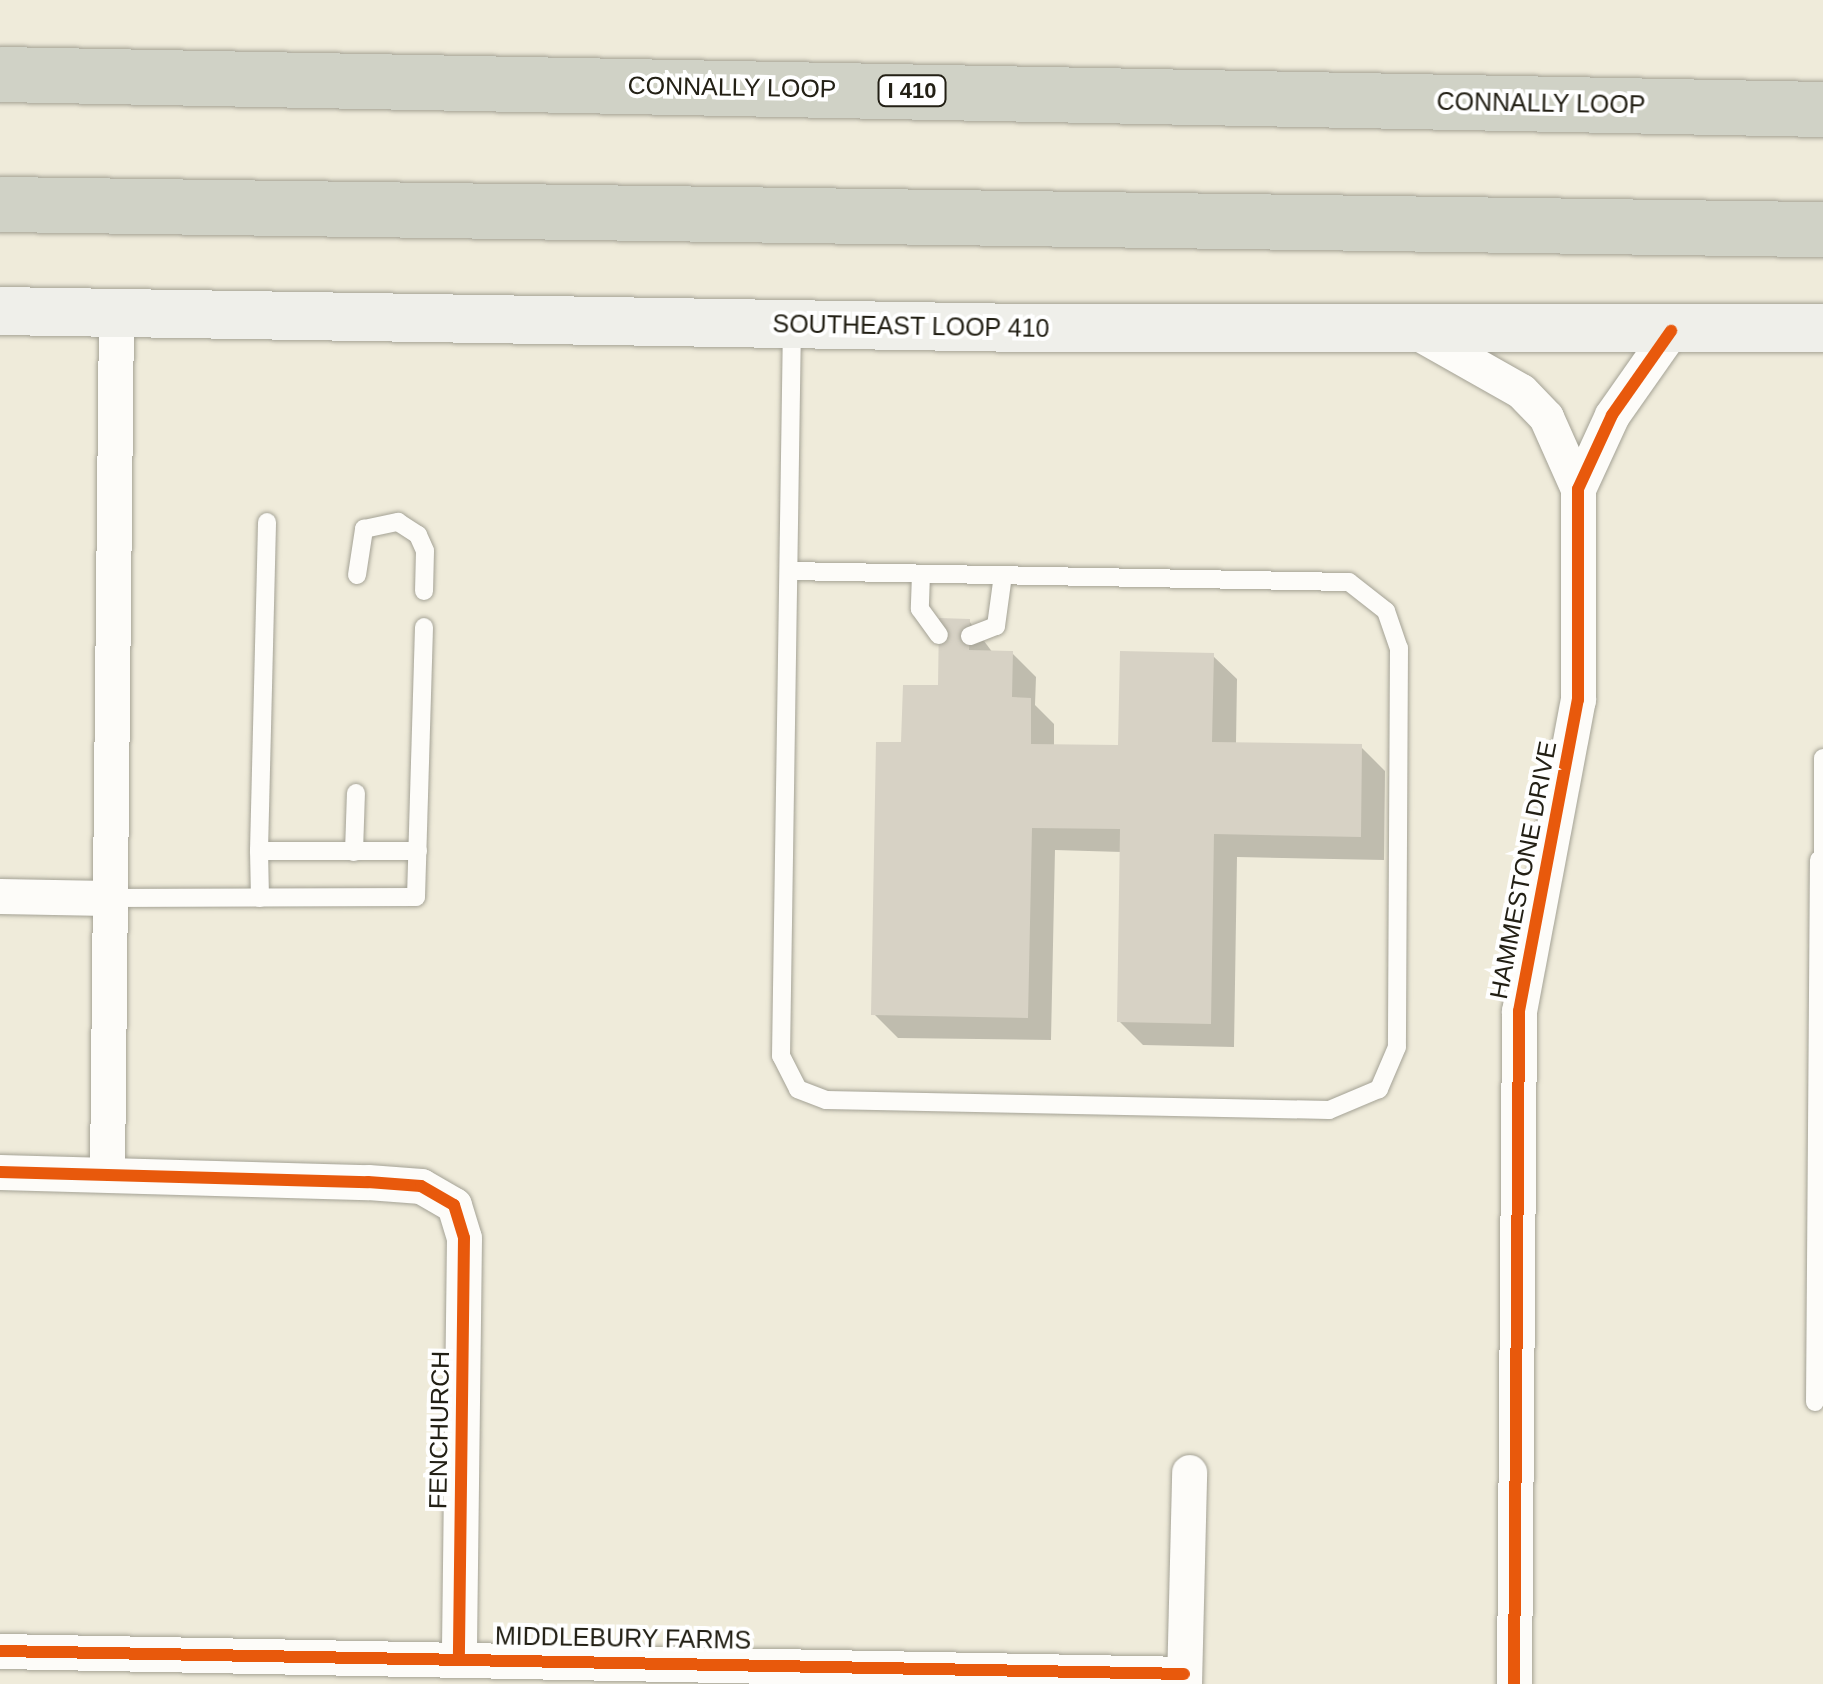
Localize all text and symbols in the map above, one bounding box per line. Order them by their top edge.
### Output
street label: CONNALLY LOOP [627,70,837,104]
road number: I 410 [877,74,947,108]
street label: CONNALLY LOOP [1436,86,1646,120]
street label: SOUTHEAST LOOP 410 [772,309,1050,343]
street label: HAMMESTONE DRIVE [1483,739,1563,1001]
street label: FENCHURCH [423,1351,455,1509]
street label: MIDDLEBURY FARMS [494,1621,752,1655]

